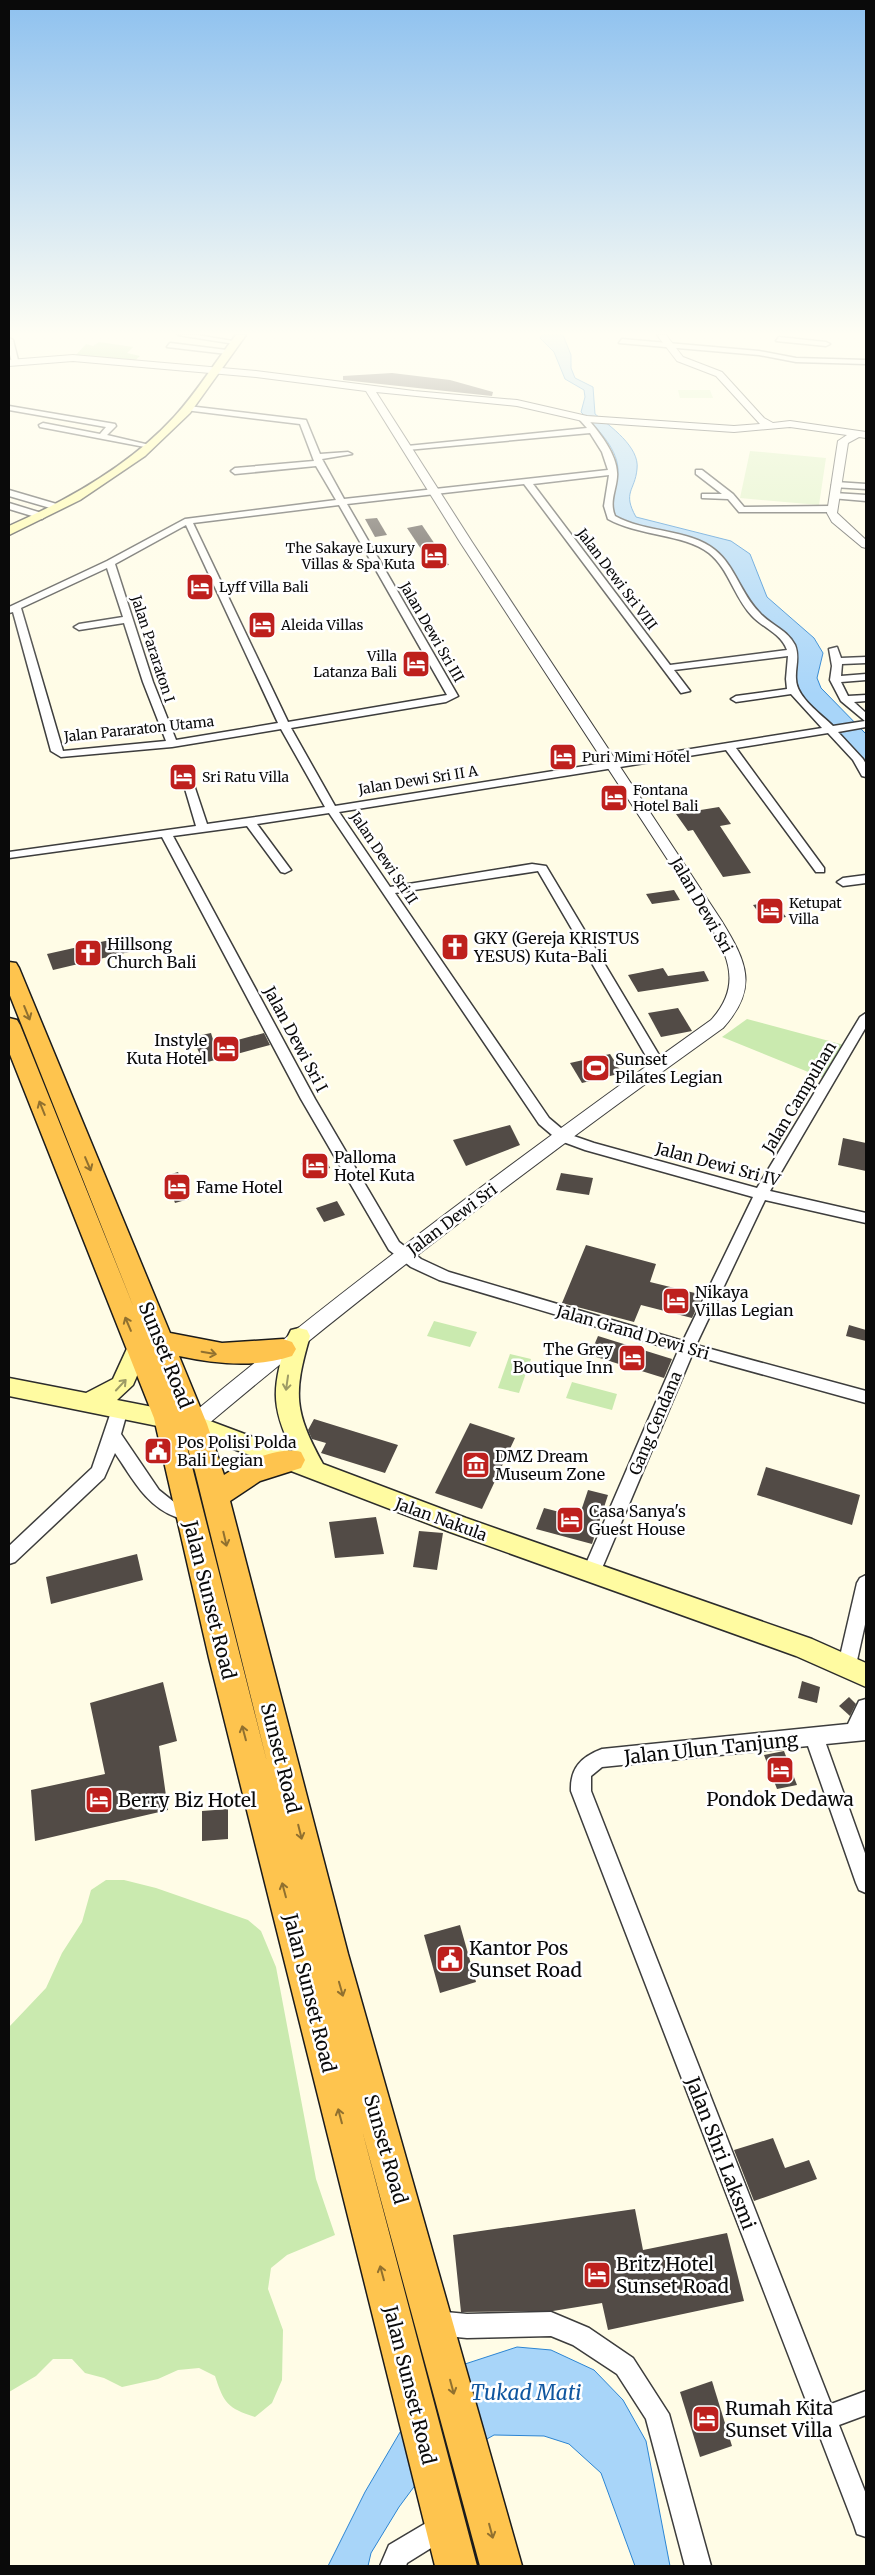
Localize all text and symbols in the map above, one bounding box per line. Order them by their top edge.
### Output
street label: Jalan Dewi Sri VIII [572,524,661,633]
place label: The Sakaye Luxury Villas & Spa Kuta [286,539,416,573]
hotel icon: The Sakaye Luxury Villas & Spa Kuta [419,541,449,571]
hotel icon: Lyff Villa Bali [185,572,215,602]
place label: Lyff Villa Bali [219,578,309,596]
street label: Jalan Dewi Sri III [396,578,468,685]
street label: Jalan Pararaton I [127,592,179,705]
hotel icon: Aleida Villas [247,610,277,640]
place label: Aleida Villas [280,616,364,634]
place label: Villa Latanza Bali [313,647,397,681]
hotel icon: Villa Latanza Bali [401,649,431,679]
street label: Jalan Pararaton Utama [62,712,215,746]
hotel icon: Puri Mimi Hotel [548,742,578,772]
place label: Puri Mimi Hotel [582,748,691,766]
hotel icon: Sri Ratu Villa [168,762,198,792]
street label: Jalan Dewi Sri II A [356,762,479,798]
place label: Sri Ratu Villa [202,768,289,786]
place label: Fontana Hotel Bali [633,781,699,815]
hotel icon: Fontana Hotel Bali [599,783,629,813]
street label: Jalan Dewi Sri II [346,808,422,908]
street label: Jalan Dewi Sri [666,853,737,956]
place label: Ketupat Villa [788,894,842,928]
hotel icon: Ketupat Villa [755,896,785,926]
place label: GKY (Gereja KRISTUS YESUS) Kuta-Bali [473,928,639,966]
church icon: GKY (Gereja KRISTUS YESUS) Kuta-Bali [440,932,470,962]
place label: Hillsong Church Bali [107,934,197,972]
church icon: Hillsong Church Bali [73,938,103,968]
street label: Jalan Dewi Sri I [259,982,332,1095]
one-way arrow [23,1005,33,1020]
place label: Instyle Kuta Hotel [126,1030,207,1068]
hotel icon: Instyle Kuta Hotel [211,1034,241,1064]
street label: Jalan Campuhan [757,1037,840,1157]
place label: Sunset Pilates Legian [615,1049,723,1087]
sports icon: Sunset Pilates Legian [581,1053,611,1083]
one-way arrow [37,1101,47,1116]
street label: Jalan Dewi Sri IV [653,1138,783,1190]
place label: Palloma Hotel Kuta [334,1147,415,1185]
hotel icon: Palloma Hotel Kuta [300,1151,330,1181]
one-way arrow [83,1156,93,1171]
hotel icon: Fame Hotel [162,1172,192,1202]
place label: Fame Hotel [196,1177,283,1197]
street label: Jalan Dewi Sri [402,1179,501,1260]
place label: Nikaya Villas Legian [694,1282,794,1320]
hotel icon: Nikaya Villas Legian [661,1286,691,1316]
street label: Sunset Road [134,1298,198,1412]
street label: Jalan Grand Dewi Sri [553,1300,712,1363]
one-way arrow [123,1317,133,1332]
place label: The Grey Boutique Inn [513,1339,614,1377]
hotel icon: The Grey Boutique Inn [617,1343,647,1373]
one-way arrow [201,1348,217,1358]
street label: Gang Cendana [624,1368,686,1478]
one-way arrow [282,1375,292,1391]
one-way arrow [114,1379,126,1392]
place label: Pos Polisi Polda Bali Legian [177,1432,297,1470]
public building icon: Pos Polisi Polda Bali Legian [143,1436,173,1466]
place label: DMZ Dream Museum Zone [495,1446,605,1484]
museum icon: DMZ Dream Museum Zone [461,1450,491,1480]
street label: Jalan Nakula [391,1493,490,1545]
place label: Casa Sanya's Guest House [589,1501,686,1539]
hotel icon: Casa Sanya's Guest House [555,1505,585,1535]
street label: Jalan Sunset Road [178,1517,241,1682]
one-way arrow [221,1530,230,1546]
street label: Sunset Road [256,1700,306,1816]
one-way arrow [239,1725,248,1741]
street label: Jalan Ulun Tanjung [622,1727,800,1769]
hotel icon: Pondok Dedawa [765,1755,795,1785]
hotel icon: Berry Biz Hotel [84,1785,114,1815]
place label: Pondok Dedawa [706,1787,854,1811]
place label: Berry Biz Hotel [118,1788,257,1812]
one-way arrow [296,1823,305,1839]
one-way arrow [279,1883,289,1899]
street label: Jalan Sunset Road [278,1910,341,2075]
place label: Kantor Pos Sunset Road [469,1936,582,1982]
public building icon: Kantor Pos Sunset Road [435,1944,465,1974]
one-way arrow [337,1981,346,1997]
street label: Jalan Shri Laksmi [680,2072,761,2233]
street label: Sunset Road [359,2091,413,2207]
one-way arrow [335,2108,344,2124]
place label: Britz Hotel Sunset Road [616,2252,729,2298]
hotel icon: Britz Hotel Sunset Road [582,2260,612,2290]
one-way arrow [377,2265,386,2281]
street label: Jalan Sunset Road [378,2302,441,2467]
one-way arrow [448,2379,457,2395]
water label: Tukad Mati [471,2379,582,2406]
place label: Rumah Kita Sunset Villa [725,2396,833,2442]
hotel icon: Rumah Kita Sunset Villa [691,2404,721,2434]
one-way arrow [487,2522,496,2538]

